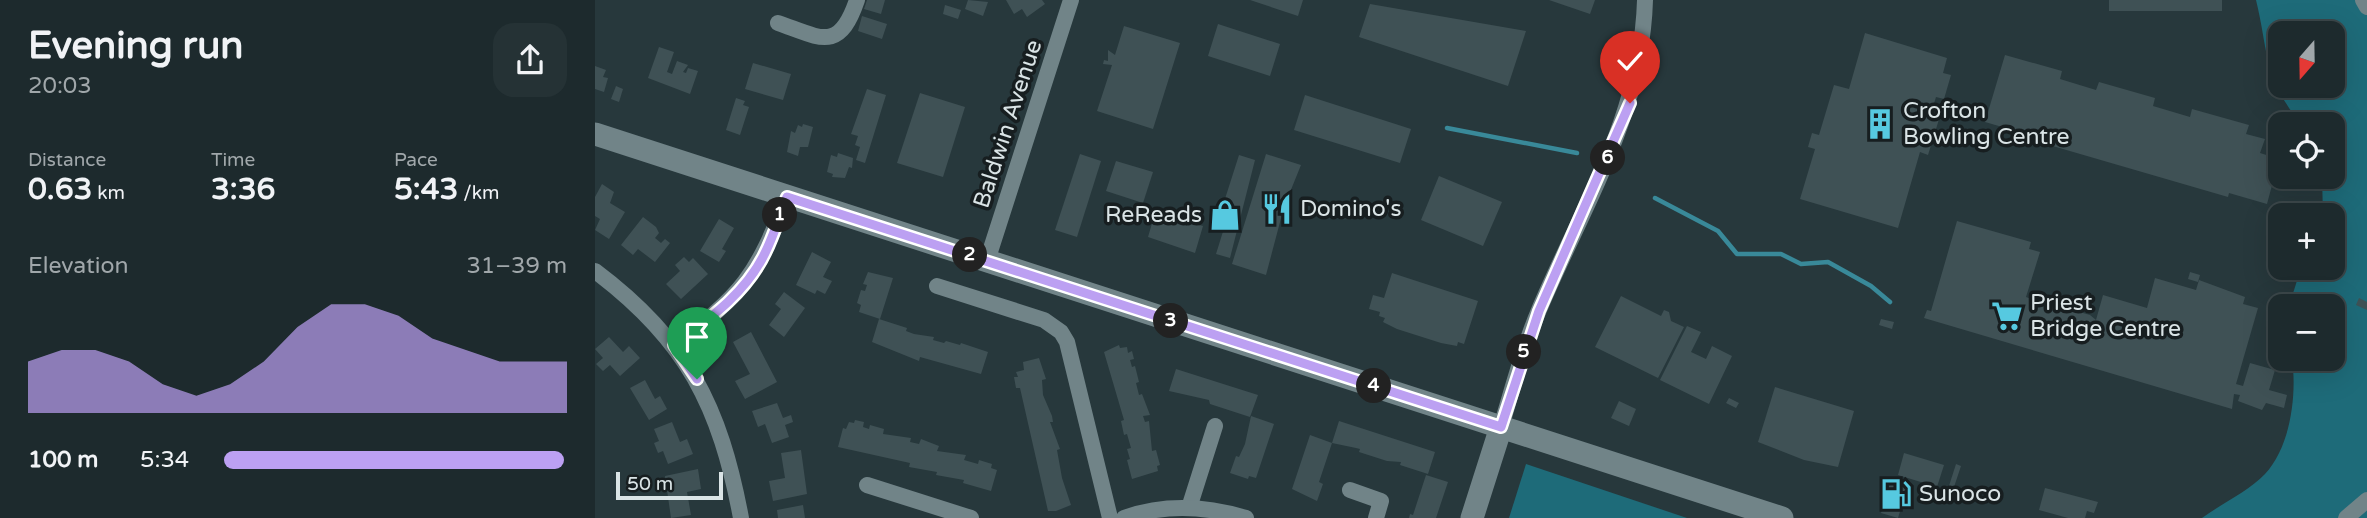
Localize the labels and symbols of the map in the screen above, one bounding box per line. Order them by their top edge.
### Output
north arrow [2268,21,2345,98]
pin [1600,31,1660,103]
street label: Baldwin Avenue [968,36,1048,212]
place label: Crofton Bowling Centre [1903,97,2069,151]
building icon: Crofton Bowling Centre [1863,107,1897,141]
pin: 6 [1591,140,1625,176]
restaurant icon: Domino's [1260,192,1294,226]
place label: Domino's [1300,195,1402,223]
pin: 1 [763,198,797,232]
shop icon: ReReads [1208,198,1242,232]
place label: ReReads [1105,201,1202,229]
pin: 2 [953,238,987,272]
place label: Priest Bridge Centre [2030,289,2181,343]
supermarket icon: Priest Bridge Centre [1990,299,2024,333]
pin: 3 [1153,304,1189,338]
pin [667,307,727,379]
pin: 5 [1507,334,1541,370]
pin: 4 [1357,368,1391,404]
scale bar [616,469,723,501]
fuel station icon: Sunoco [1879,477,1913,511]
place label: Sunoco [1919,480,2001,508]

